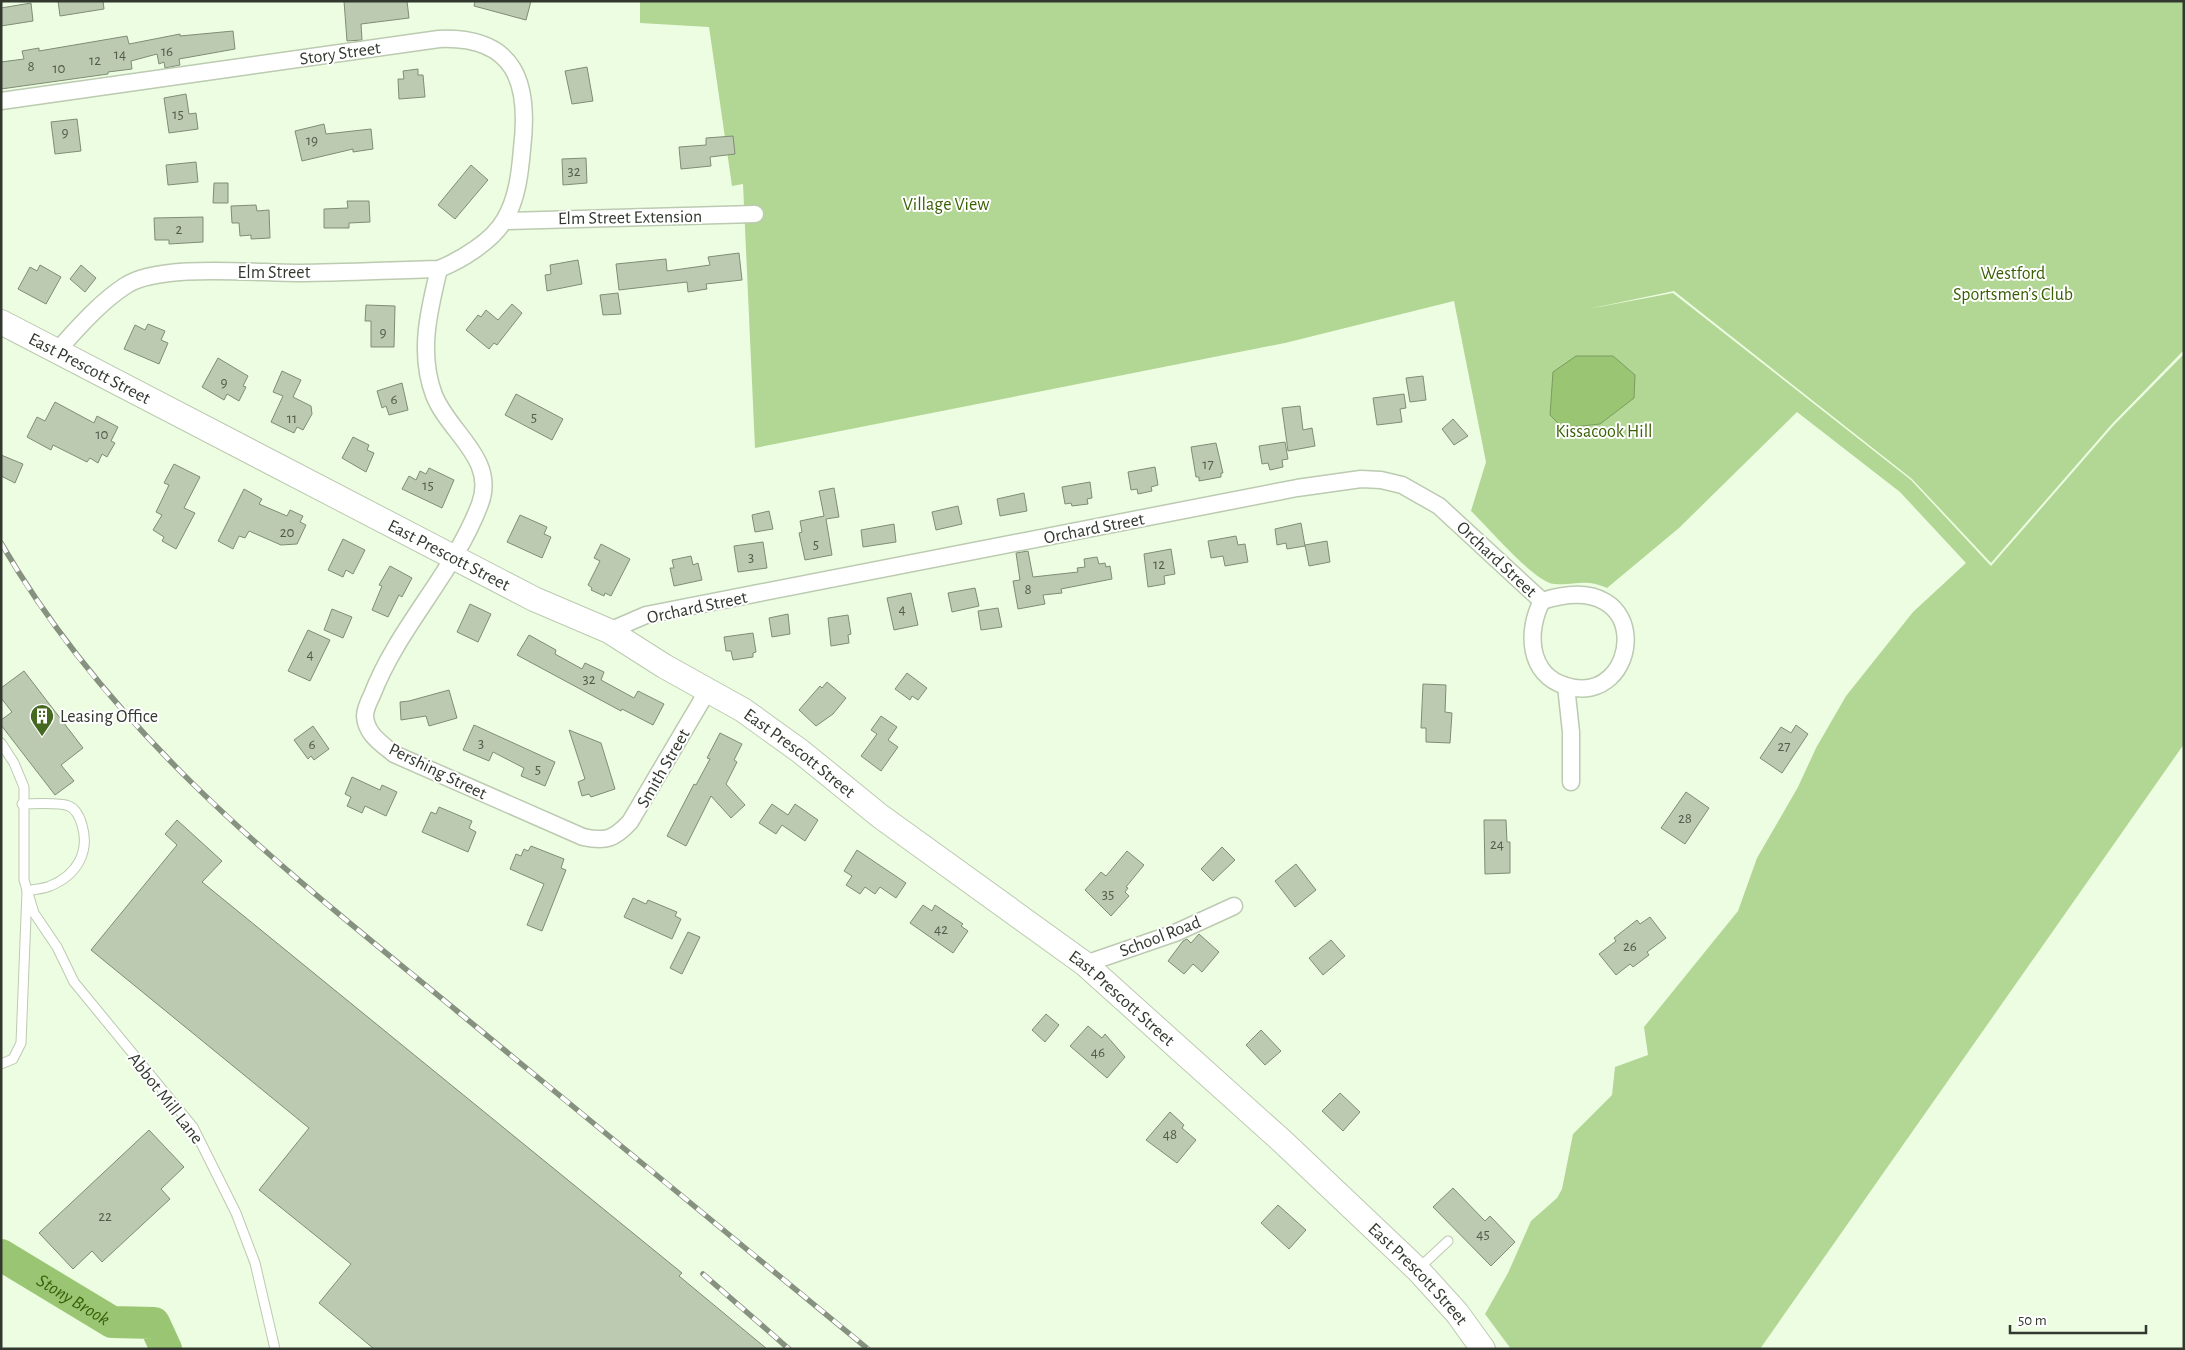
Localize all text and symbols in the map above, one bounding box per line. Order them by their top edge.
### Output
street label: Story Street [298,39,382,69]
house number: 16 [161,44,173,59]
house number: 14 [114,47,126,62]
house number: 12 [89,53,101,68]
house number: 8 [27,59,35,74]
house number: 10 [52,61,66,76]
house number: 15 [172,107,184,122]
house number: 9 [61,125,69,140]
house number: 19 [306,133,318,148]
house number: 32 [567,164,581,179]
park label: Village View [903,196,989,214]
street label: Elm Street Extension [558,208,702,228]
house number: 2 [176,222,183,237]
street label: Elm Street [238,264,311,282]
park label: Westford Sportsmen’s Club [1953,265,2073,304]
house number: 9 [379,325,387,340]
street label: East Prescott Street [25,330,153,408]
house number: 9 [220,375,228,390]
house number: 6 [390,392,398,407]
house number: 5 [531,410,537,425]
house number: 11 [287,411,297,426]
park label: Kissacook Hill [1555,423,1653,441]
house number: 10 [95,427,109,442]
house number: 17 [1202,457,1214,472]
house number: 15 [422,478,434,493]
street label: Orchard Street [1042,510,1146,548]
street label: East Prescott Street [385,517,513,595]
street label: Orchard Street [1453,518,1540,601]
house number: 20 [280,525,294,540]
house number: 5 [813,537,819,552]
house number: 3 [748,550,754,565]
house number: 12 [1153,557,1165,572]
house number: 8 [1024,582,1032,597]
street label: Orchard Street [645,589,749,627]
house number: 4 [898,602,906,617]
house number: 4 [306,647,314,662]
house number: 32 [582,672,596,687]
building icon: Leasing Office [29,703,55,737]
street label: East Prescott Street [740,706,858,802]
place label: Leasing Office [60,708,158,726]
street label: Smith Street [634,726,694,811]
house number: 3 [478,736,484,751]
house number: 6 [308,737,316,752]
house number: 27 [1777,739,1791,754]
street label: Pershing Street [386,740,490,803]
house number: 5 [535,762,541,777]
house number: 28 [1678,811,1692,826]
house number: 24 [1490,837,1504,852]
house number: 35 [1102,887,1114,902]
street label: School Road [1117,913,1203,961]
house number: 42 [934,922,948,937]
house number: 26 [1623,939,1637,954]
street label: East Prescott Street [1065,947,1178,1050]
house number: 46 [1091,1045,1105,1060]
street label: Abbot Mill Lane [124,1050,206,1148]
house number: 48 [1163,1127,1177,1142]
house number: 22 [98,1209,112,1224]
street label: East Prescott Street [1364,1220,1471,1329]
house number: 45 [1476,1227,1490,1242]
water label: Stony Brook [33,1271,113,1330]
scale bar [2010,1302,2146,1334]
text: 50 m [2018,1313,2047,1328]

